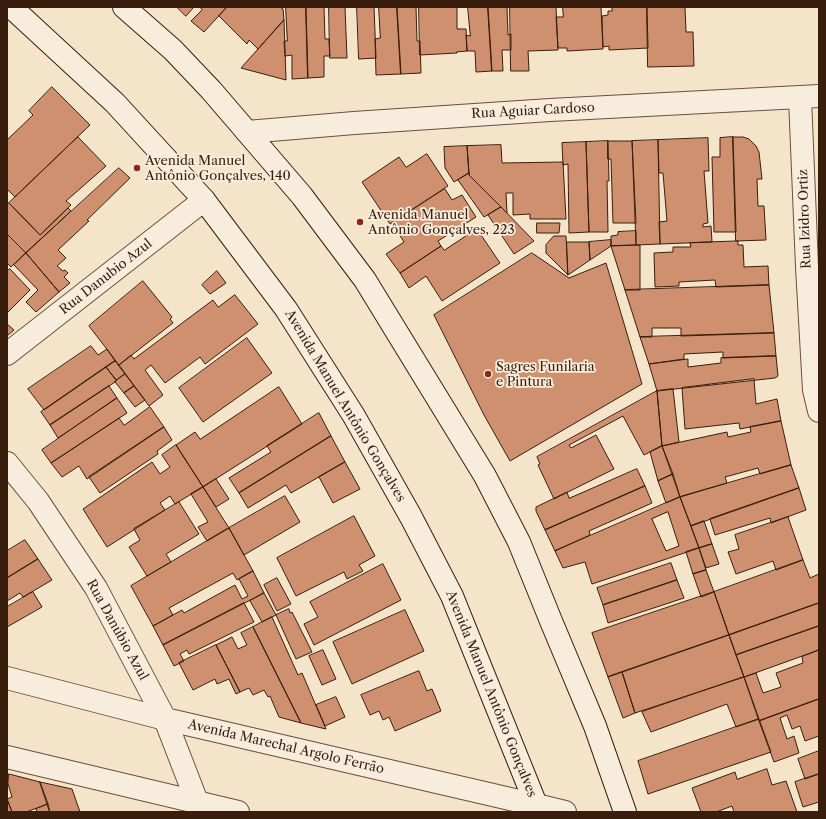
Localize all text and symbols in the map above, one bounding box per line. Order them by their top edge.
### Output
street label: Rua Aguiar Cardoso [471,100,595,122]
place label: Avenida Manuel Antônio Gonçalves, 140 [145,153,291,184]
marker: Avenida Manuel Antônio Gonçalves, 140 [132,163,142,173]
street label: Rua Izidro Ortiz [795,169,815,269]
place label: Avenida Manuel Antônio Gonçalves, 223 [368,207,515,238]
marker: Avenida Manuel Antônio Gonçalves, 223 [355,217,365,227]
street label: Rua Danubio Azul [57,236,155,318]
street label: Avenida Manuel Antônio Gonçalves [281,307,409,505]
place label: Sagres Funilaria e Pintura [496,359,595,390]
marker: Sagres Funilaria e Pintura [483,369,493,379]
street label: Rua Danúbio Azul [83,577,151,683]
street label: Avenida Manuel Antônio Gonçalves [442,588,540,800]
street label: Avenida Marechal Argolo Ferrão [186,717,386,777]

